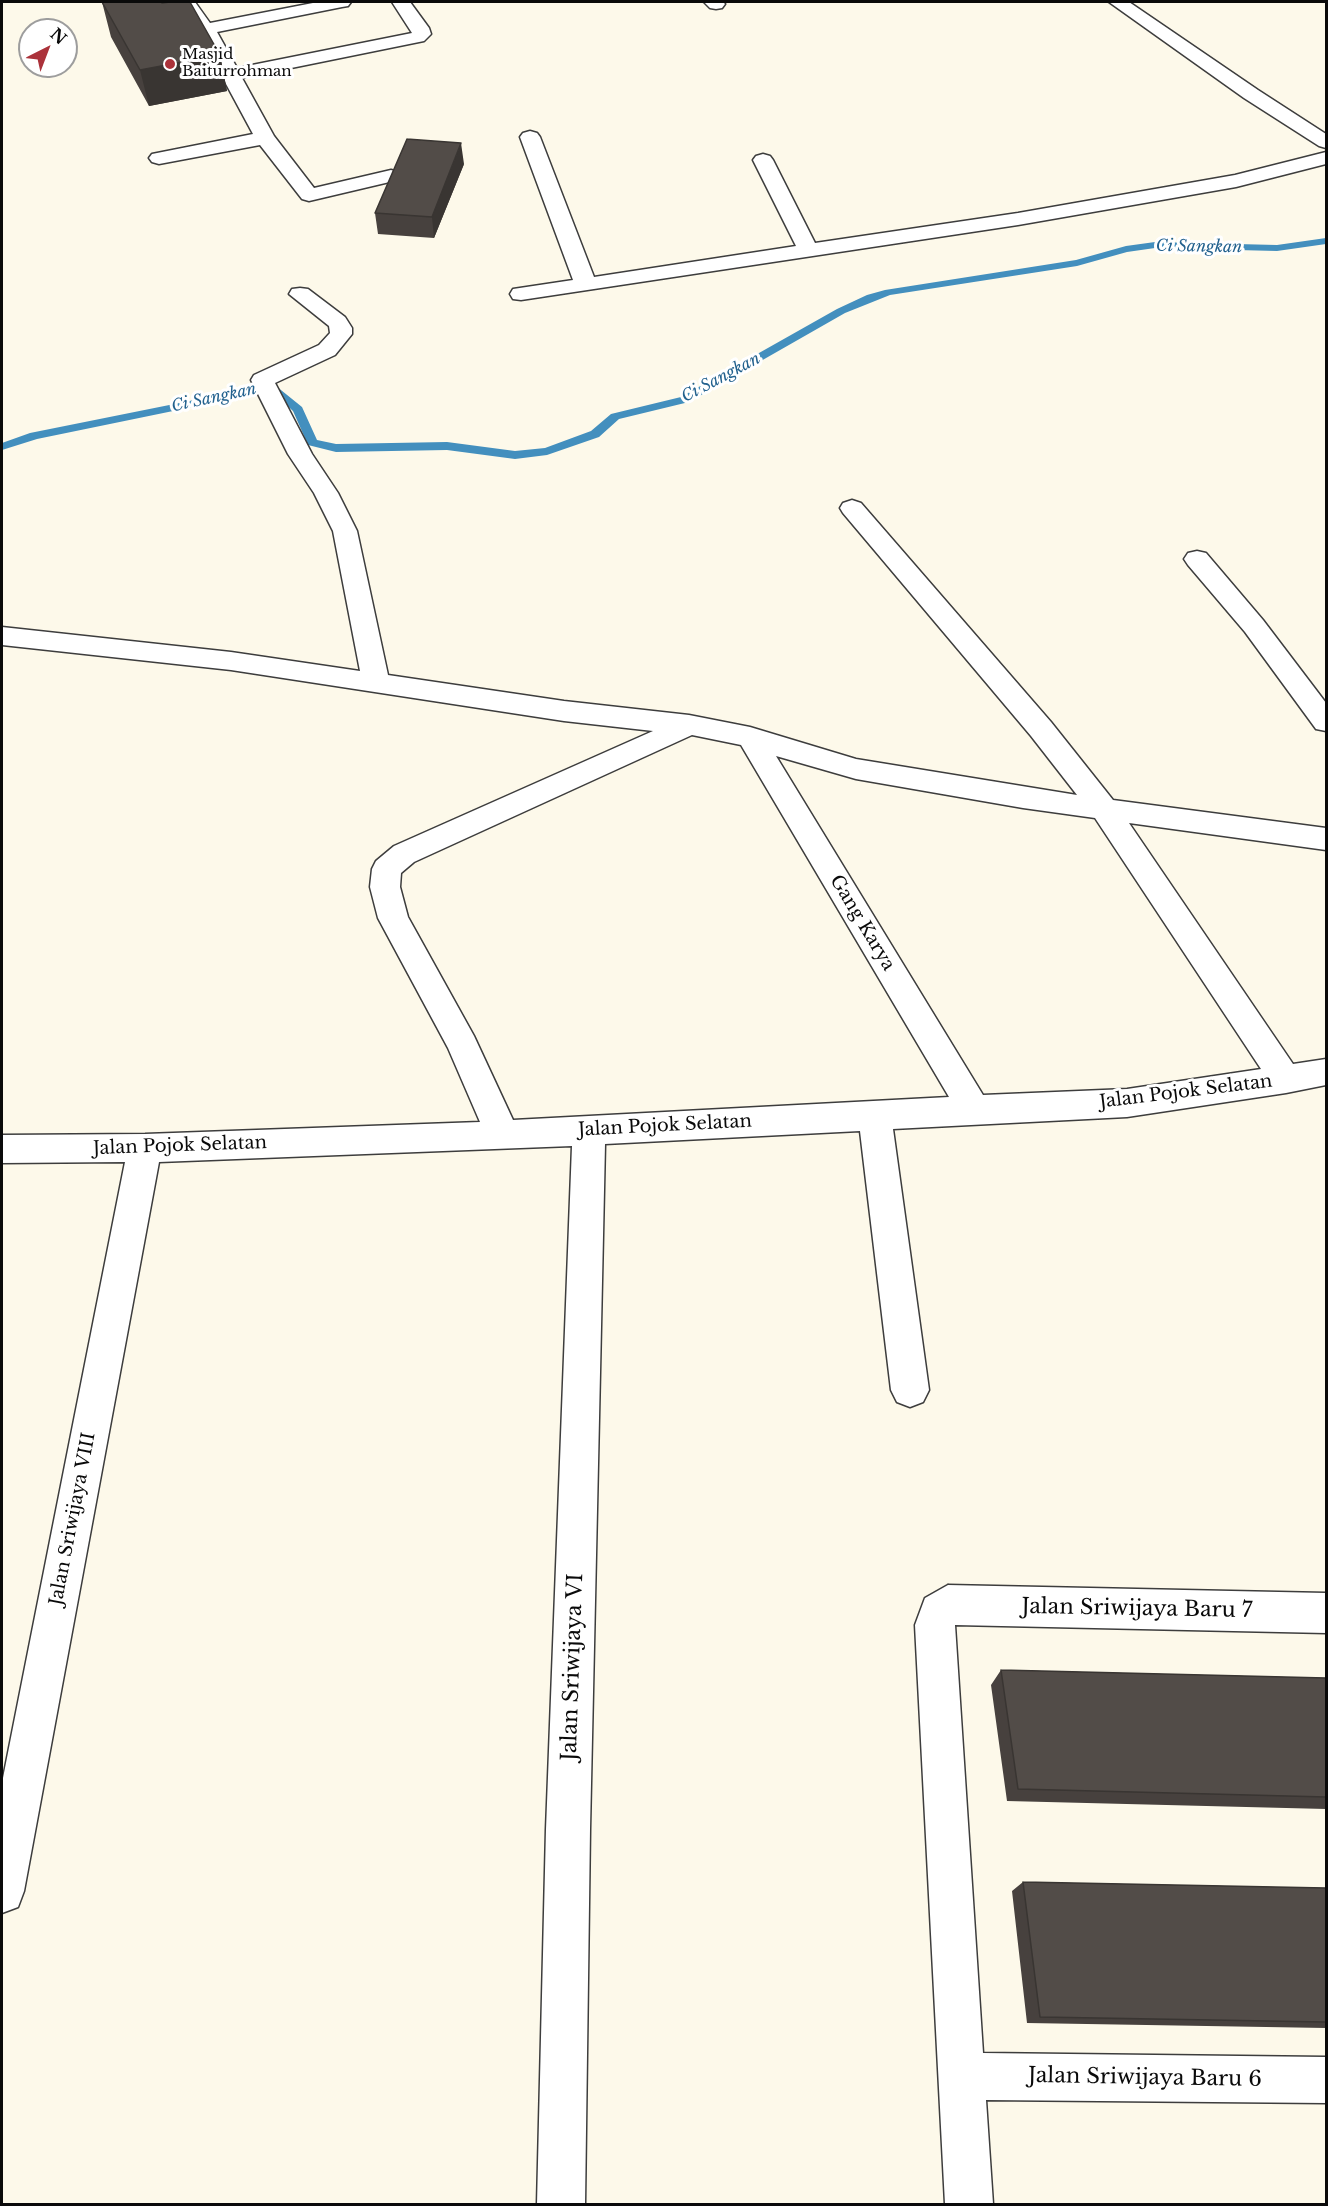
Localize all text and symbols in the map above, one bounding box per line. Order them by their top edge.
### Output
north arrow [18,18,78,78]
text: N [46,24,71,49]
place label: Masjid Baiturrohman [182,46,292,81]
marker: Masjid Baiturrohman [163,57,177,71]
water label: Ci Sangkan [1156,237,1242,257]
water label: Ci Sangkan [678,349,764,407]
water label: Ci Sangkan [170,380,258,416]
street label: Gang Karya [825,871,899,975]
street label: Jalan Pojok Selatan [1098,1071,1274,1113]
street label: Jalan Pojok Selatan [578,1111,752,1141]
street label: Jalan Pojok Selatan [93,1132,267,1160]
street label: Jalan Sriwijaya VIII [46,1431,100,1607]
street label: Jalan Sriwijaya VI [557,1573,589,1761]
street label: Jalan Sriwijaya Baru 7 [1021,1594,1253,1624]
street label: Jalan Sriwijaya Baru 6 [1028,2063,1262,2093]

